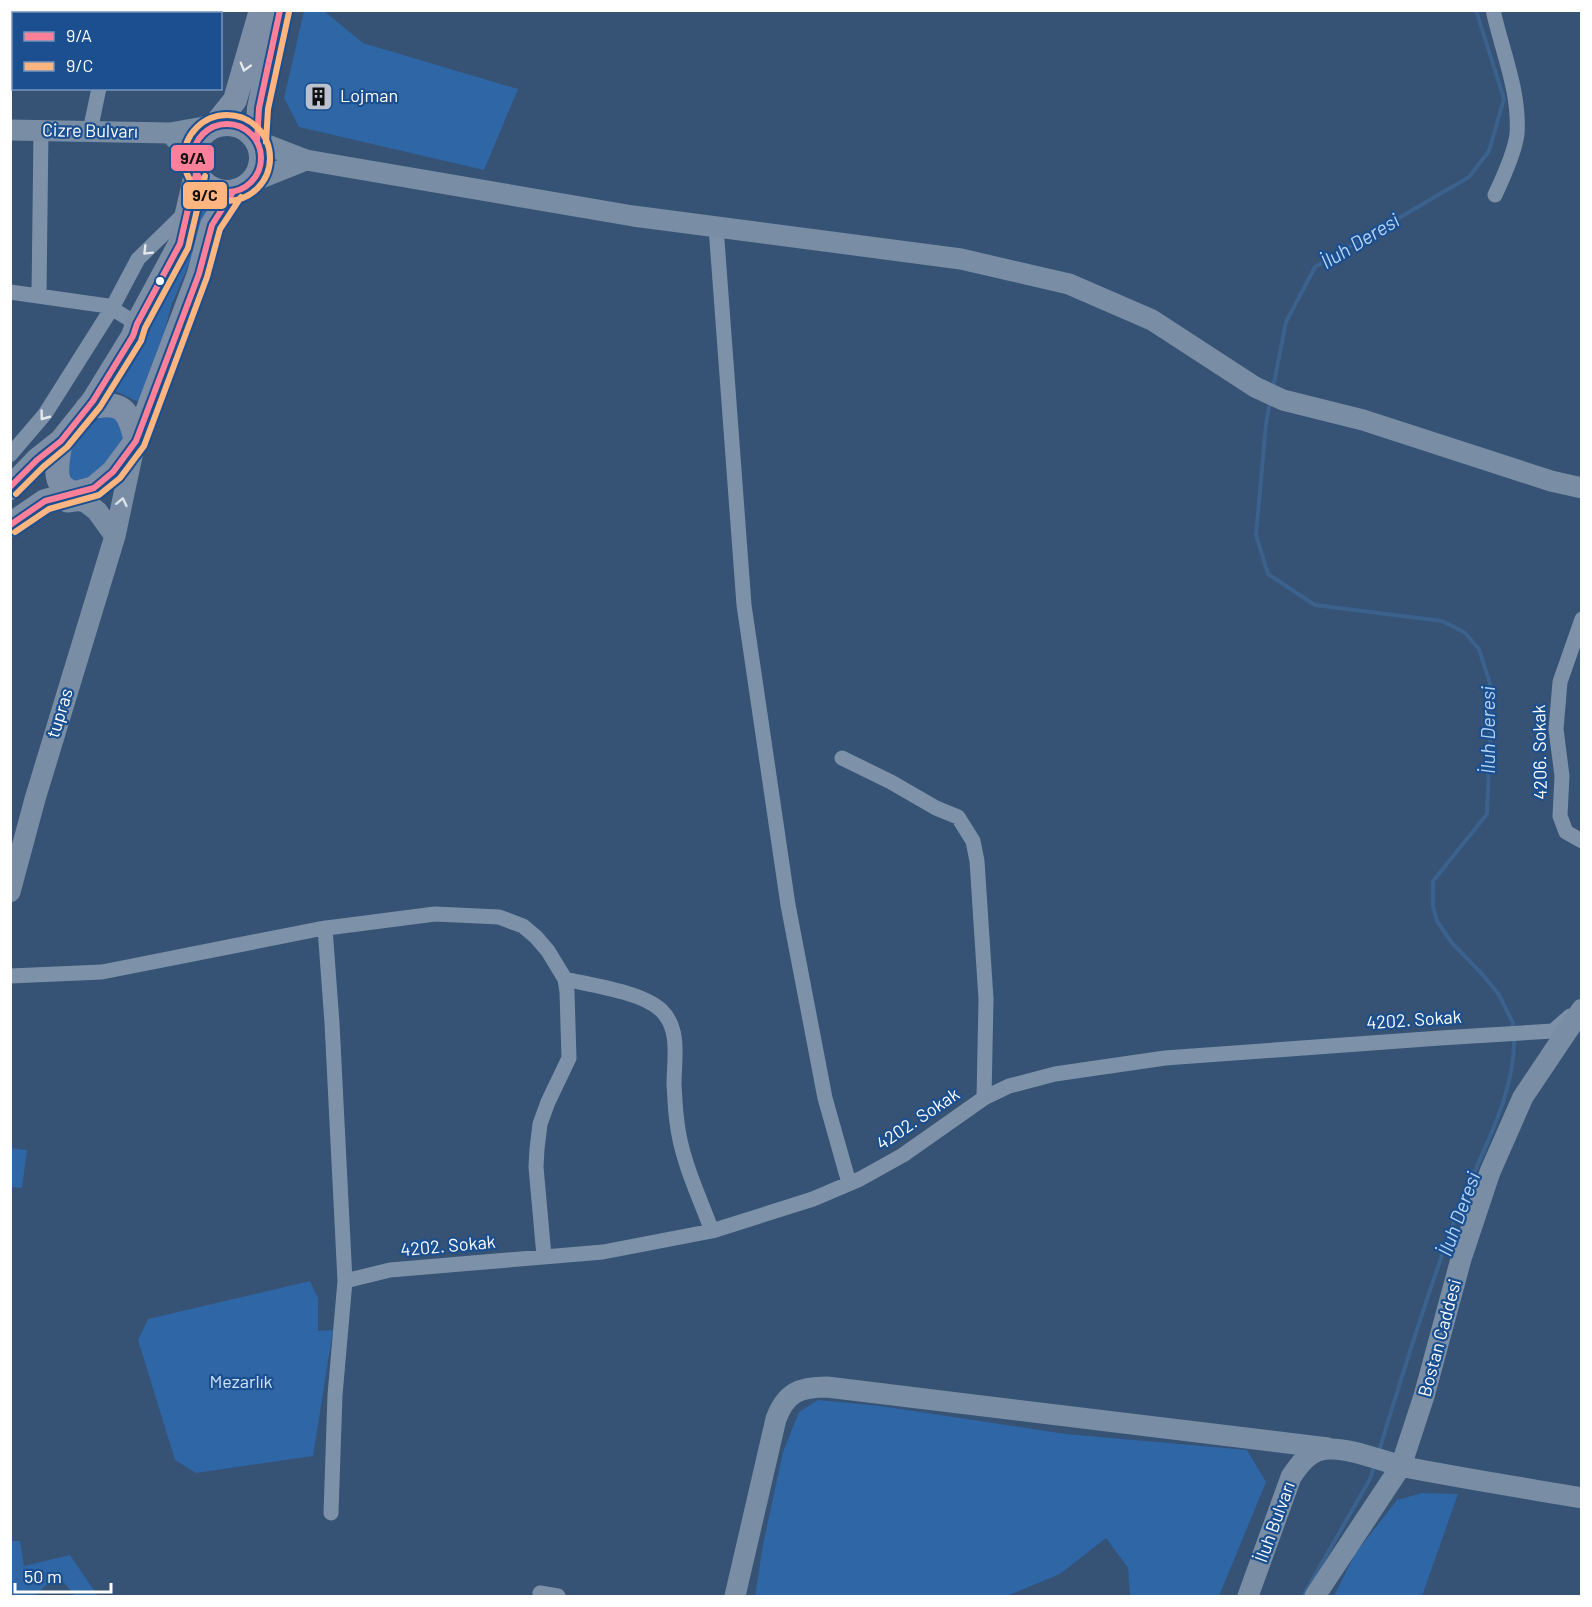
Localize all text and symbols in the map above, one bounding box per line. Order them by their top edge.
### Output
legend [12,12,222,90]
text: 9/A [66,24,92,46]
text: 9/C [66,54,93,76]
one-way arrow [240,61,252,72]
building icon: Lojman [303,80,335,112]
place label: Lojman [340,84,398,106]
street label: Cizre Bulvarı [42,118,138,142]
line badge: 9/A [170,144,215,172]
text: 9/A [180,148,206,167]
line badge: 9/C [182,181,228,210]
text: 9/C [192,185,218,204]
water label: İluh Deresi [1316,207,1403,273]
one-way arrow [143,243,154,254]
unlabelled marker [154,275,166,287]
one-way arrow [40,409,51,420]
one-way arrow [115,497,128,507]
street label: tupras [41,685,77,740]
water label: İluh Deresi [1475,686,1499,774]
street label: 4206. Sokak [1527,704,1551,800]
street label: 4202. Sokak [1366,1005,1462,1033]
street label: 4202. Sokak [872,1082,963,1154]
water label: İluh Deresi [1432,1168,1484,1259]
street label: 4202. Sokak [399,1230,496,1260]
street label: Bostan Caddesi [1413,1276,1465,1399]
park label: Mezarlık [209,1370,273,1392]
street label: İluh Bulvarı [1249,1478,1299,1565]
scale bar [15,1556,111,1594]
text: 50 m [24,1565,62,1587]

